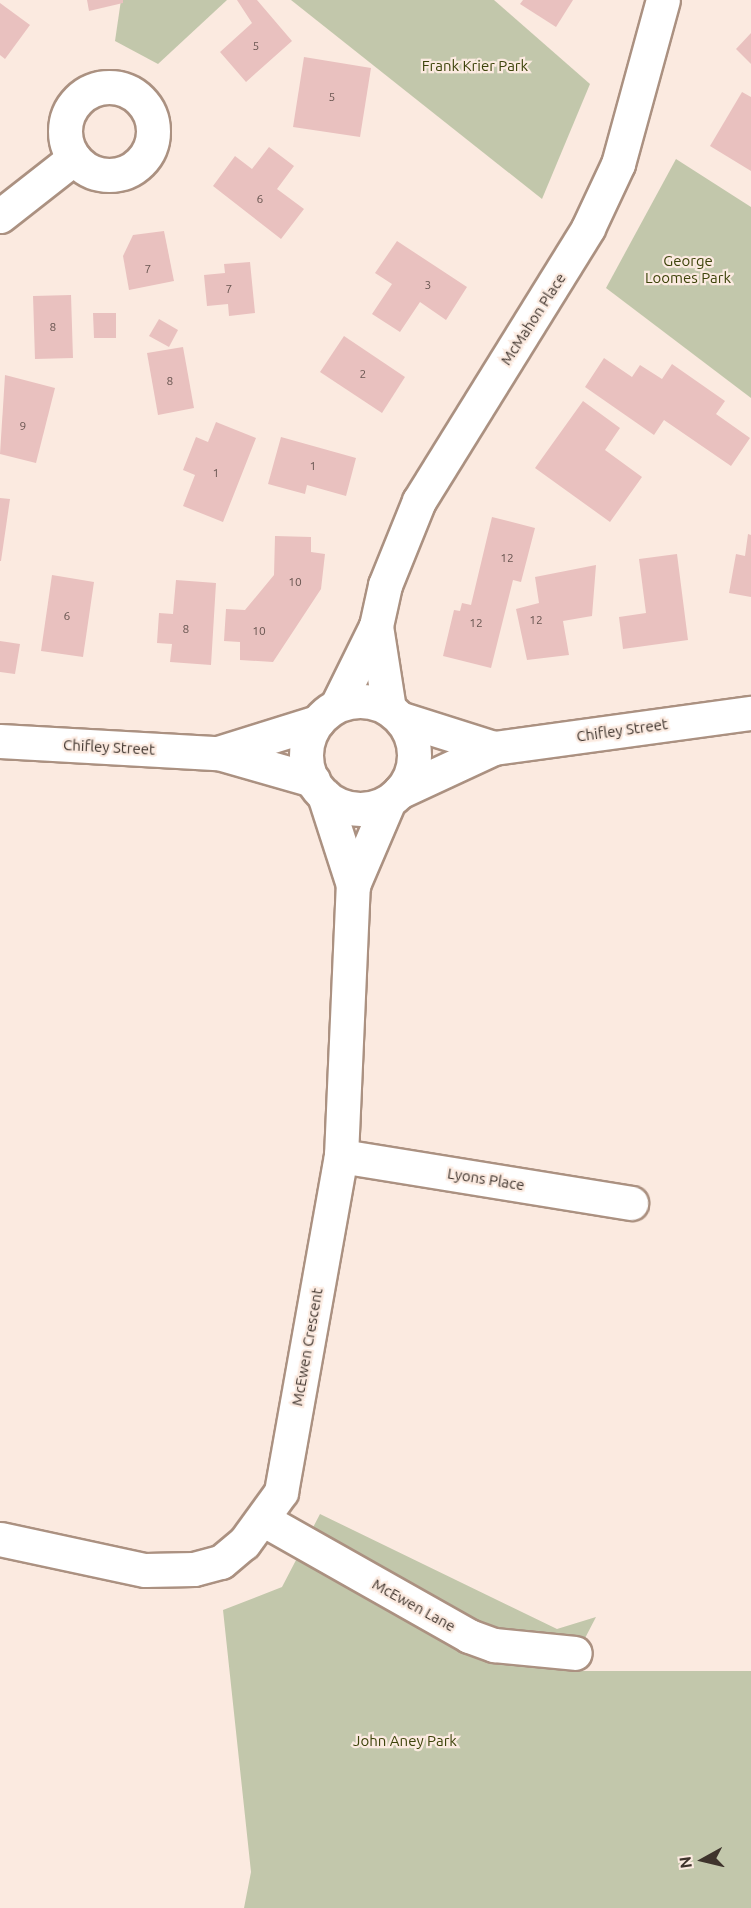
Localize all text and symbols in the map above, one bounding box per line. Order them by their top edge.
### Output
house number: 5 [253,39,259,53]
park label: Frank Krier Park [422,57,528,75]
house number: 5 [329,90,335,104]
house number: 6 [257,192,263,206]
park label: George Loomes Park [645,251,731,286]
house number: 7 [145,262,151,276]
street label: McMahon Place [497,270,569,368]
house number: 3 [425,278,431,292]
house number: 7 [226,282,232,296]
house number: 8 [50,320,56,334]
house number: 2 [360,367,366,381]
house number: 8 [167,374,173,388]
house number: 9 [20,419,26,433]
house number: 1 [310,459,316,473]
house number: 1 [213,466,219,480]
house number: 12 [500,551,514,565]
house number: 10 [288,575,302,589]
house number: 6 [64,609,70,623]
house number: 12 [529,613,543,627]
house number: 12 [469,616,483,630]
house number: 8 [183,622,189,636]
house number: 10 [252,624,266,638]
street label: Chifley Street [575,715,669,745]
street label: Chifley Street [63,736,155,758]
street label: Lyons Place [446,1164,526,1194]
street label: McEwen Crescent [288,1287,326,1407]
street label: McEwen Lane [369,1575,459,1635]
park label: John Aney Park [353,1732,457,1750]
north arrow [673,1830,733,1890]
text: N [675,1855,695,1870]

